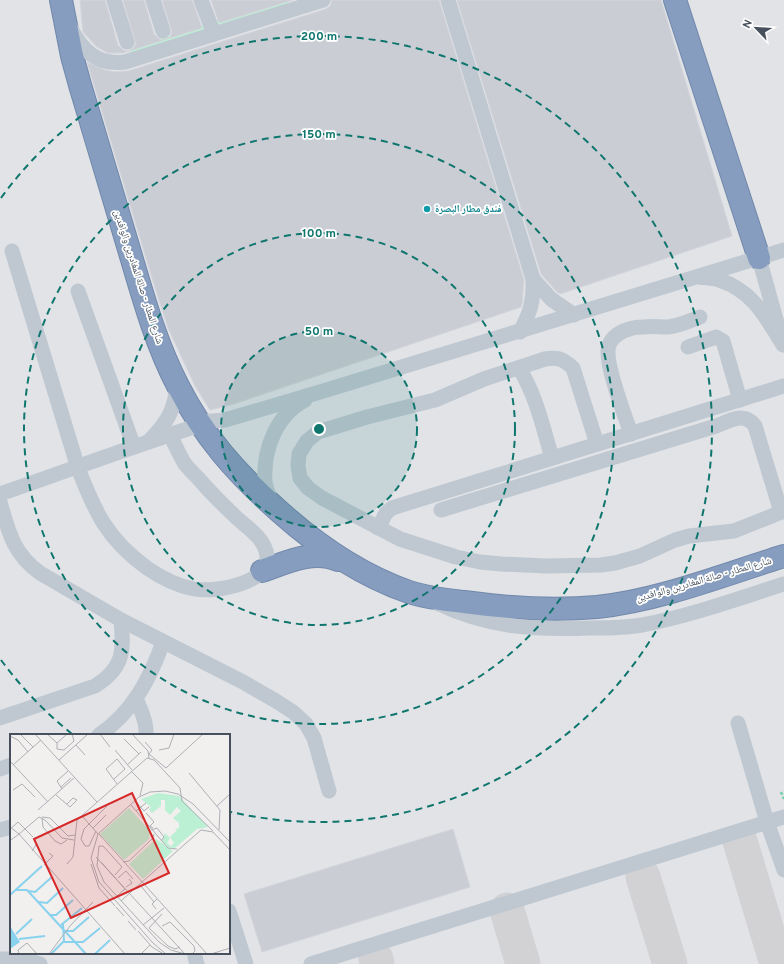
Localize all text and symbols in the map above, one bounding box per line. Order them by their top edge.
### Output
north arrow [736,8,776,48]
text: N [740,18,756,31]
text: 200 m [301,29,337,45]
text: 150 m [302,127,336,143]
place label: فندق مطار البصرة [435,203,502,216]
marker: فندق مطار البصرة [422,204,432,214]
street label: شارع المطار - صالة المغادرين والوافدين [110,208,166,346]
text: 100 m [302,226,336,242]
text: 50 m [305,324,333,340]
centre of rings [312,422,326,436]
street label: شارع المطار - صالة المغادرين والوافدين [635,554,774,606]
inset map [10,734,230,954]

